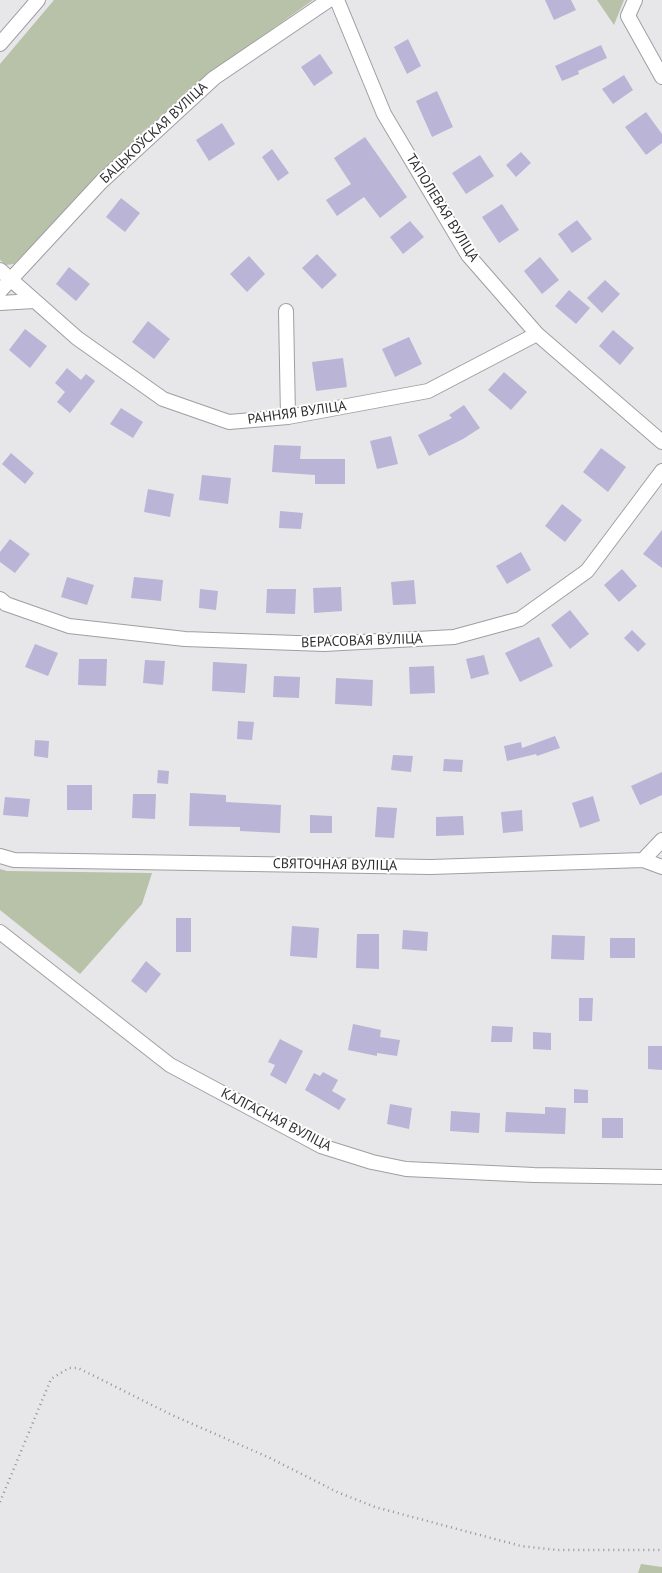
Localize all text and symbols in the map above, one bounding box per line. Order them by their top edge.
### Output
street label: БАЦЬКОЎСКАЯ ВУЛІЦА [97,79,211,187]
street label: ТАПОЛЕВАЯ ВУЛІЦА [402,151,482,265]
street label: РАННЯЯ ВУЛІЦА [246,398,348,428]
street label: ВЕРАСОВАЯ ВУЛІЦА [301,630,423,652]
street label: СВЯТОЧНАЯ ВУЛІЦА [273,856,397,874]
street label: КАЛГАСНАЯ ВУЛІЦА [218,1085,334,1155]

